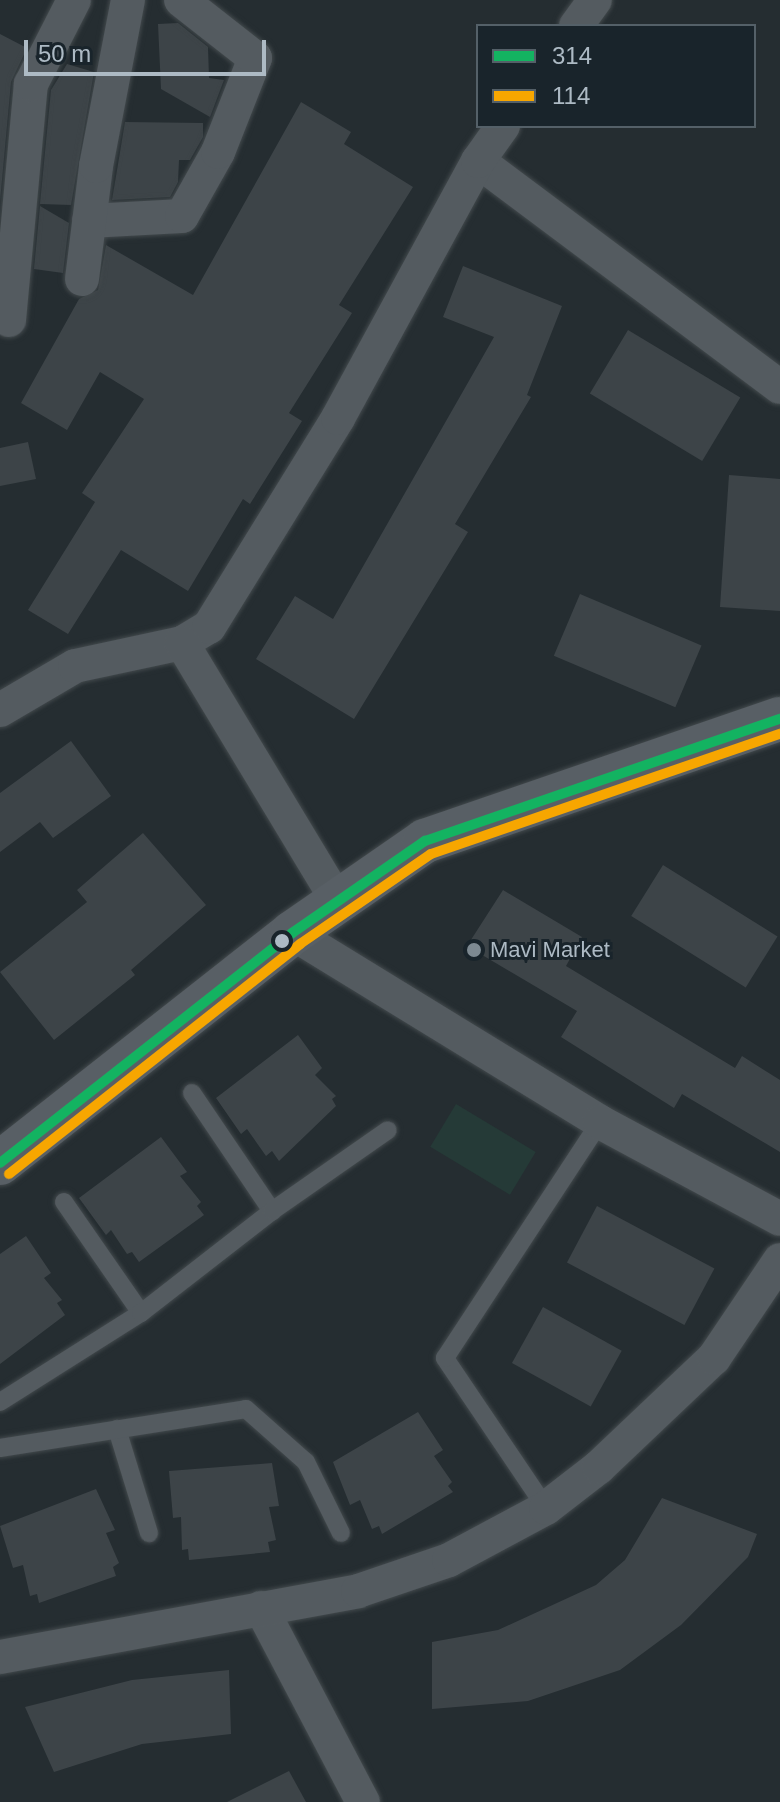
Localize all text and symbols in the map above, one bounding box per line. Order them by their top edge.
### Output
scale bar [28,24,270,74]
legend [476,24,756,128]
text: 50 m [38,40,91,67]
text: 314 [552,42,592,69]
text: 114 [552,82,590,109]
unlabelled marker [274,933,290,949]
place label: Mavi Market [490,937,610,963]
marker: Mavi Market [465,941,483,959]

